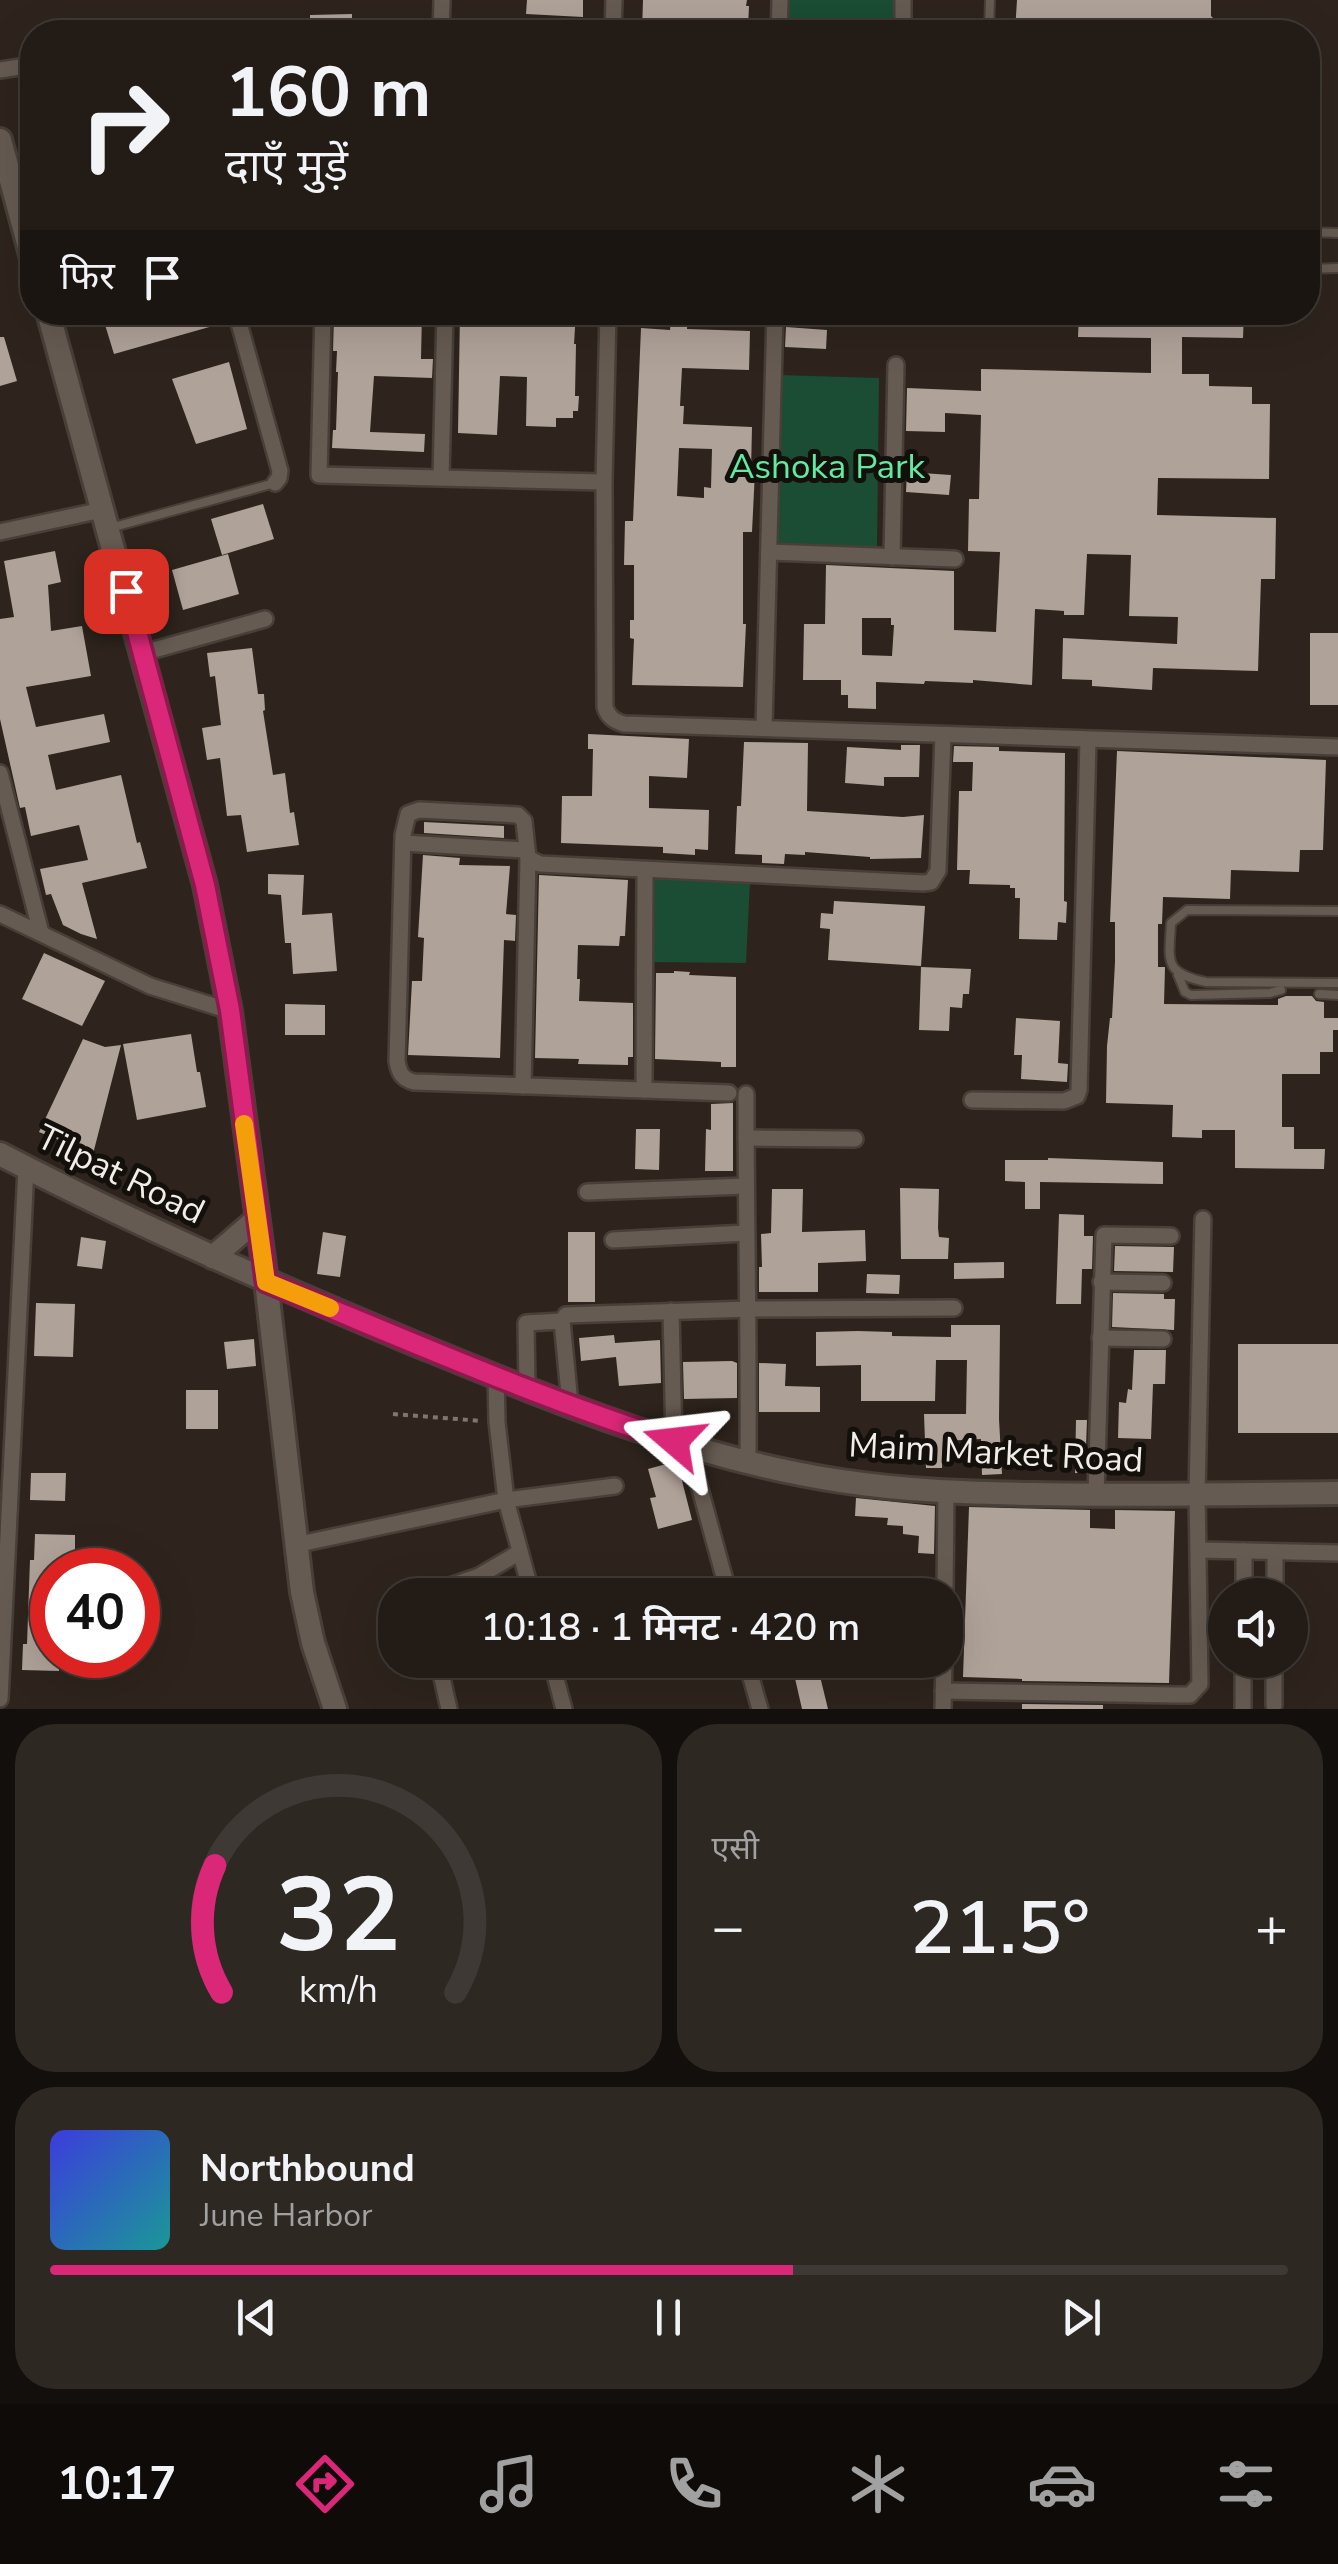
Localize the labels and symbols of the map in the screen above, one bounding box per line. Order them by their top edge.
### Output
park label: Ashoka Park [729,443,926,490]
pin [84,549,169,634]
street label: Tilpat Road [29,1114,213,1235]
position arrow [622,1389,726,1493]
street label: Maim Market Road [847,1421,1144,1484]
speed limit sign: 40 [30,1548,160,1678]

